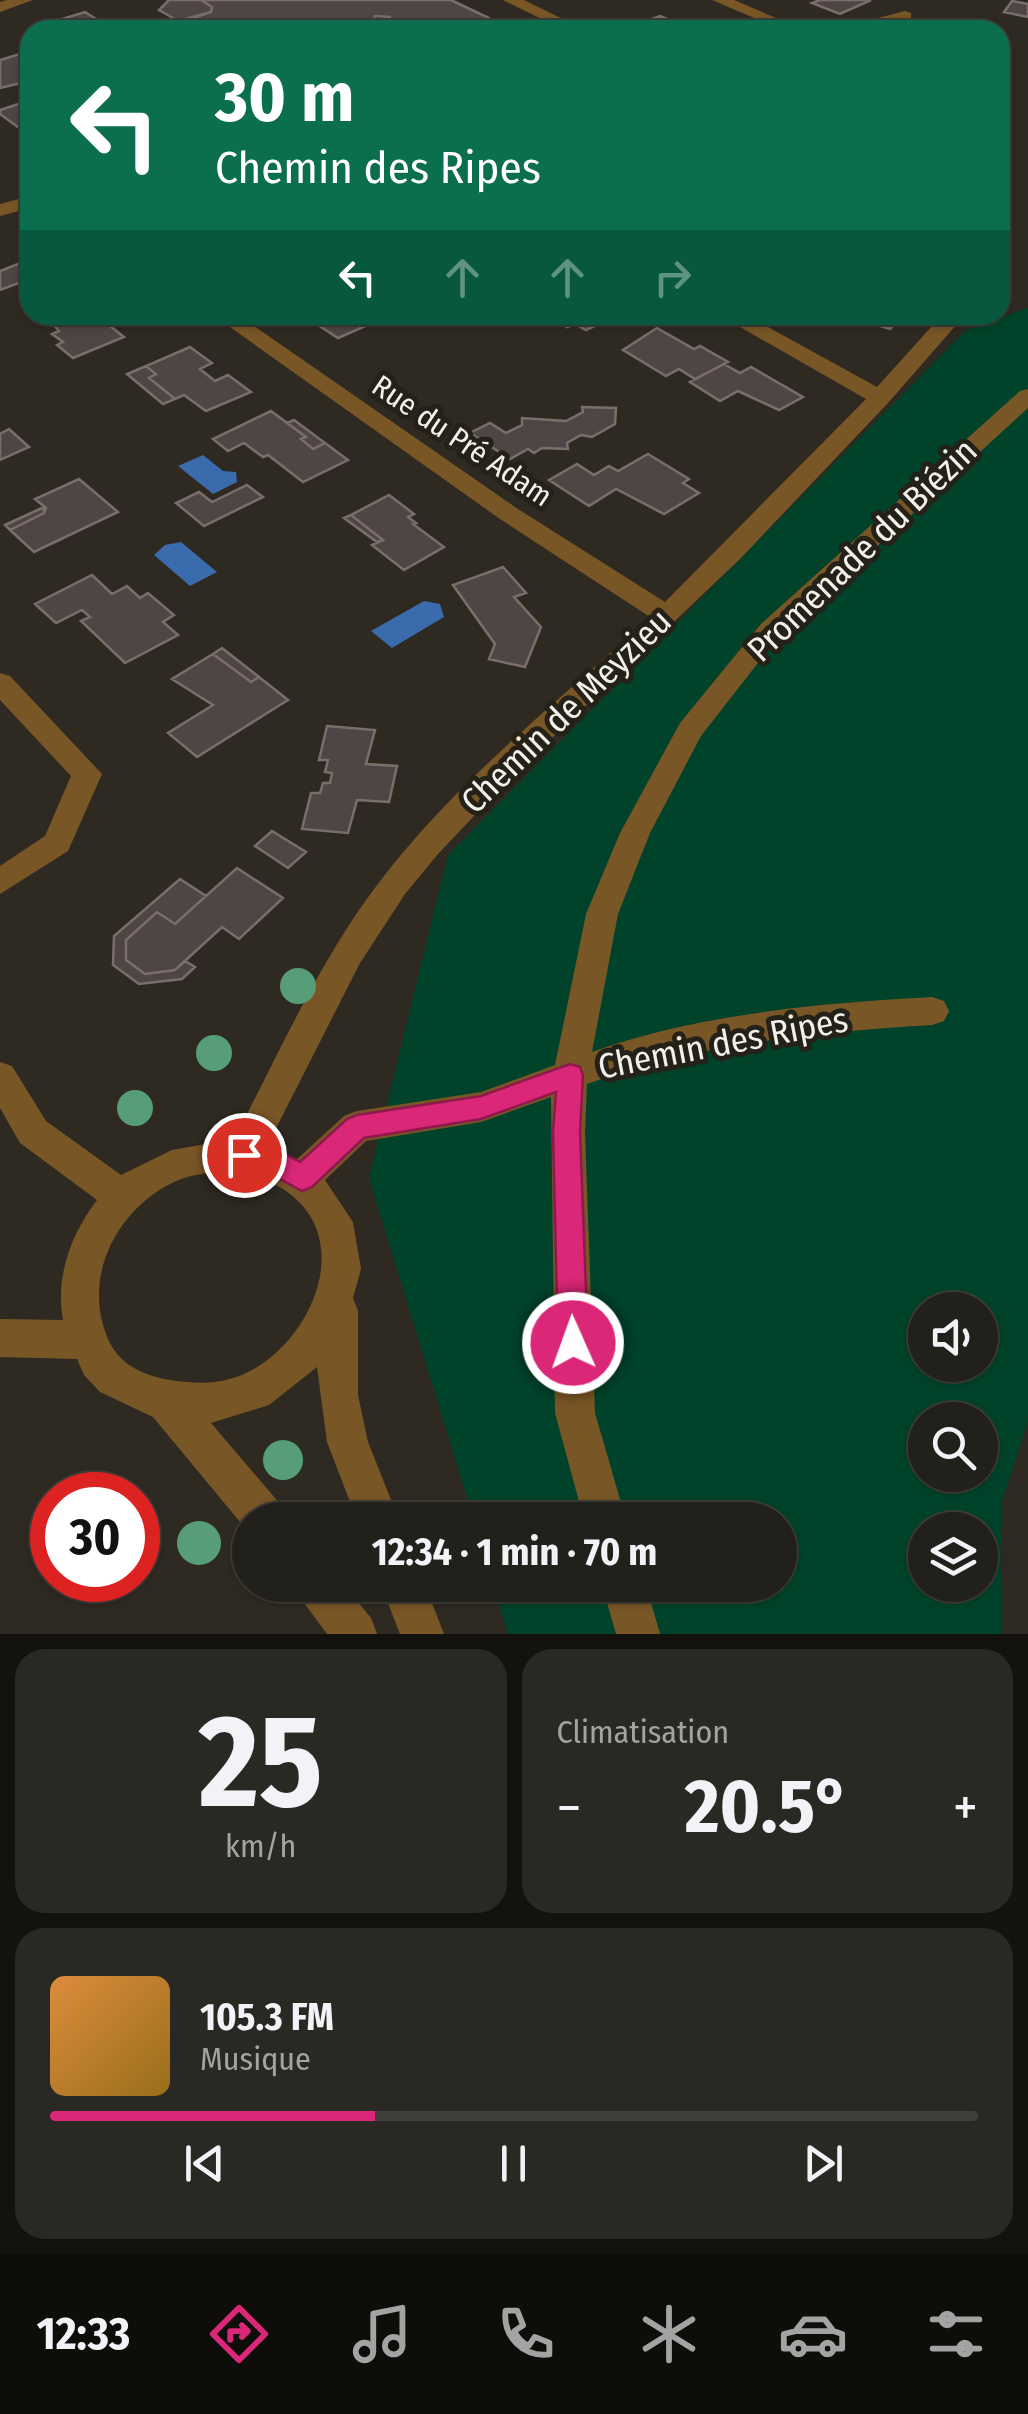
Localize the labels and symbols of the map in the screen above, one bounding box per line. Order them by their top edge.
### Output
street label: Rue du Pré Adam [365,368,559,514]
street label: Promenade du Biézin [739,430,985,670]
street label: Chemin de Meyzieu [452,600,680,822]
street label: Chemin des Ripes [595,998,851,1088]
pin [202,1113,287,1198]
position arrow [521,1291,625,1395]
speed limit sign: 30 [30,1472,160,1602]

